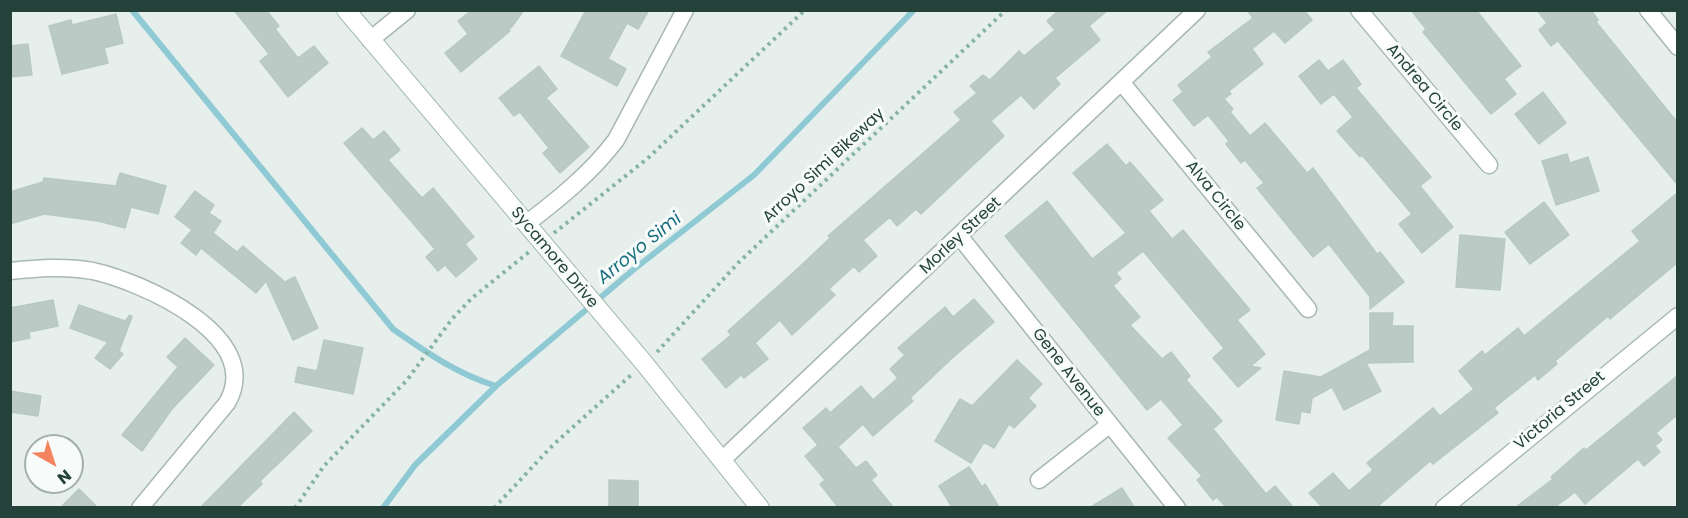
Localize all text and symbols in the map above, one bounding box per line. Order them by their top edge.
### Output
street label: Andrea Circle [1382,40,1466,136]
street label: Arroyo Simi Bikeway [759,105,889,227]
street label: Alva Circle [1181,157,1249,235]
street label: Morley Street [916,194,1006,278]
street label: Sycamore Drive [506,204,602,312]
water label: Arroyo Simi [594,209,686,289]
street label: Gene Avenue [1028,325,1108,421]
street label: Victoria Street [1511,368,1609,454]
north arrow [24,434,84,494]
text: N [52,464,76,490]

